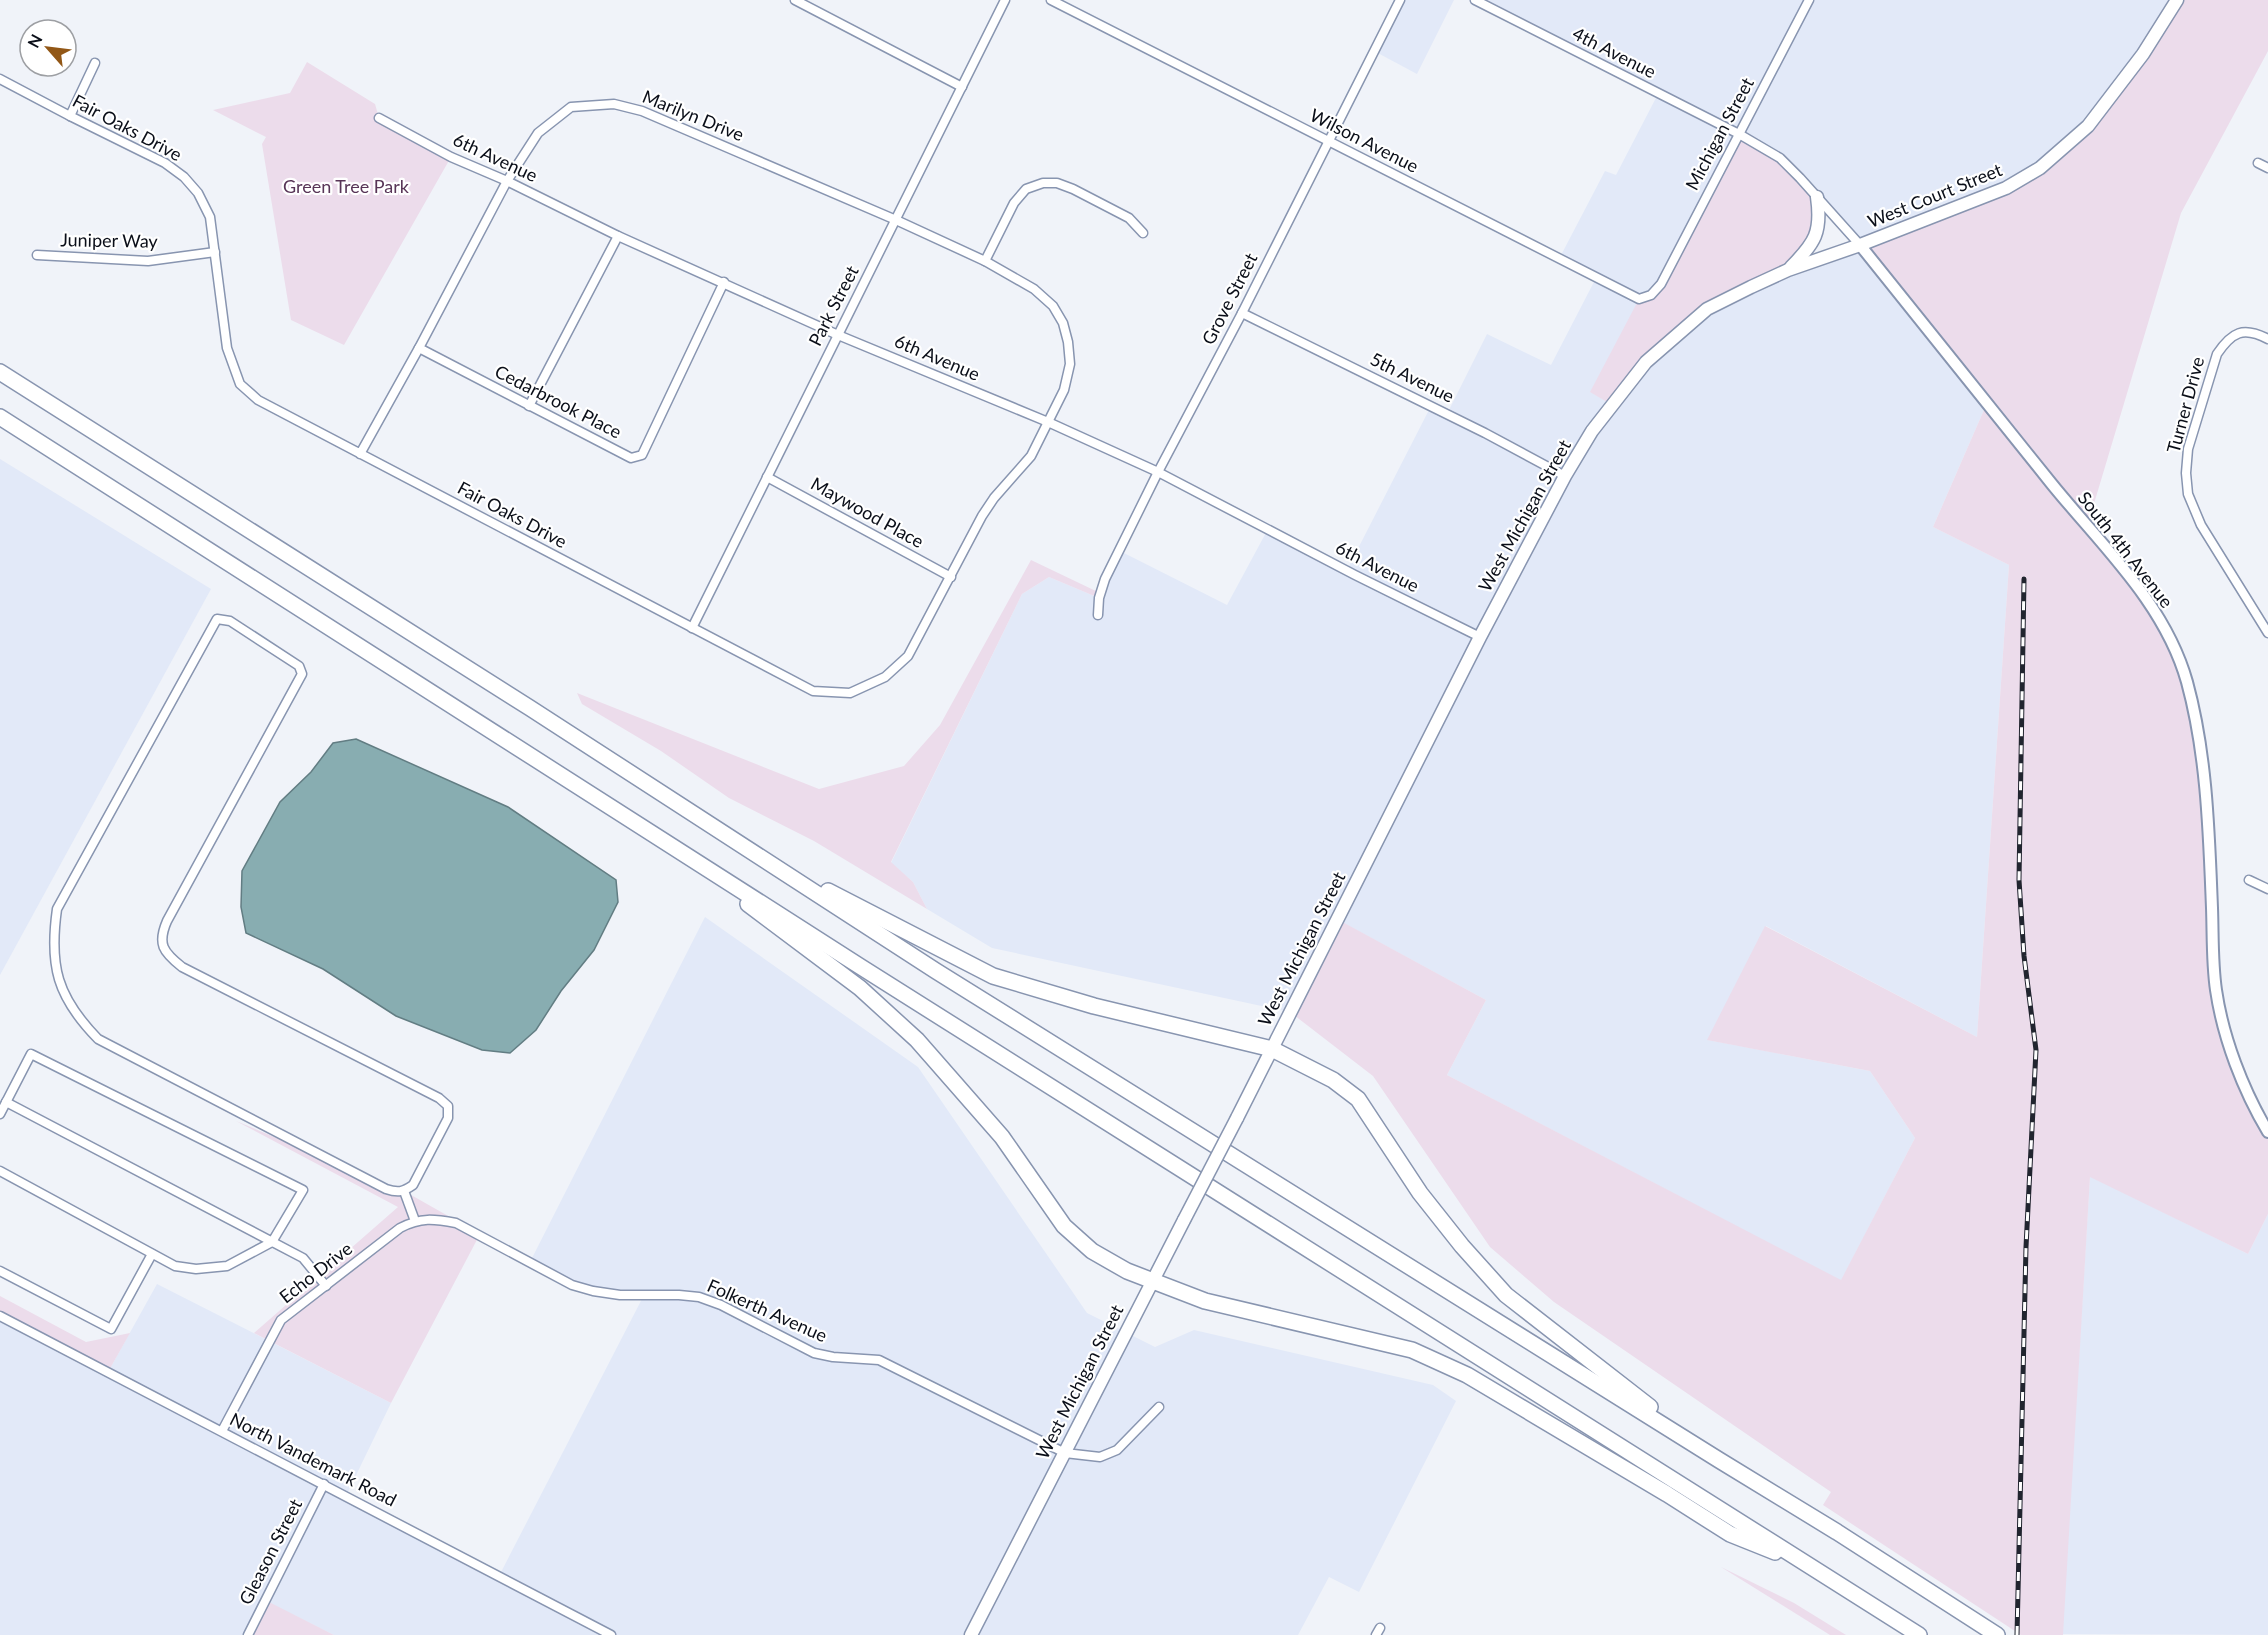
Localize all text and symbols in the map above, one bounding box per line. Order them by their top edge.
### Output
north arrow [18,18,78,78]
street label: 4th Avenue [1569,22,1660,82]
text: N [23,31,46,51]
street label: Michigan Street [1680,73,1758,194]
street label: Marilyn Drive [639,85,747,145]
street label: Fair Oaks Drive [69,89,186,165]
street label: Wilson Avenue [1307,103,1422,177]
street label: 6th Avenue [450,128,541,186]
street label: West Court Street [1864,158,2006,232]
park label: Green Tree Park [283,175,410,197]
street label: Juniper Way [60,228,159,252]
street label: Grove Street [1197,249,1262,348]
street label: Park Street [804,261,863,349]
street label: 6th Avenue [891,329,983,385]
street label: 5th Avenue [1367,347,1458,407]
street label: Turner Drive [2162,354,2208,455]
street label: Cedarbrook Place [491,360,625,443]
street label: West Michigan Street [1473,435,1575,595]
street label: Maywood Place [807,472,928,552]
street label: Fair Oaks Drive [454,476,571,552]
street label: South 4th Avenue [2074,487,2178,612]
street label: 6th Avenue [1332,536,1423,596]
street label: West Michigan Street [1253,867,1350,1029]
street label: Echo Drive [275,1237,356,1307]
street label: Folkerth Avenue [704,1274,831,1346]
street label: West Michigan Street [1031,1300,1128,1462]
street label: North Vandemark Road [226,1408,400,1511]
street label: Gleason Street [234,1494,306,1608]

